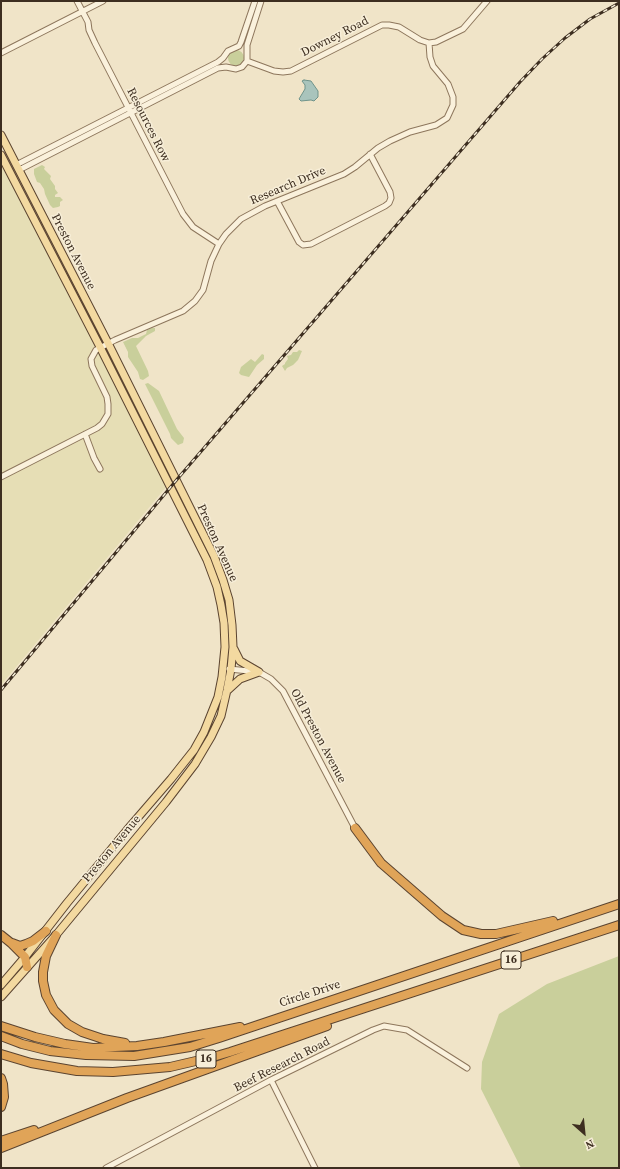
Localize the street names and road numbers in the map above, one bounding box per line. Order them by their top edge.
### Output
street label: Downey Road [299,14,371,60]
street label: Resources Row [123,86,173,164]
street label: Research Drive [248,164,328,208]
street label: Preston Avenue [48,212,98,292]
street label: Preston Avenue [194,502,240,584]
street label: Old Preston Avenue [287,686,349,786]
street label: Preston Avenue [80,813,144,885]
road number: 16 [501,951,521,969]
street label: Circle Drive [278,977,342,1011]
street label: Beef Research Road [232,1035,332,1095]
road number: 16 [196,1050,216,1068]

